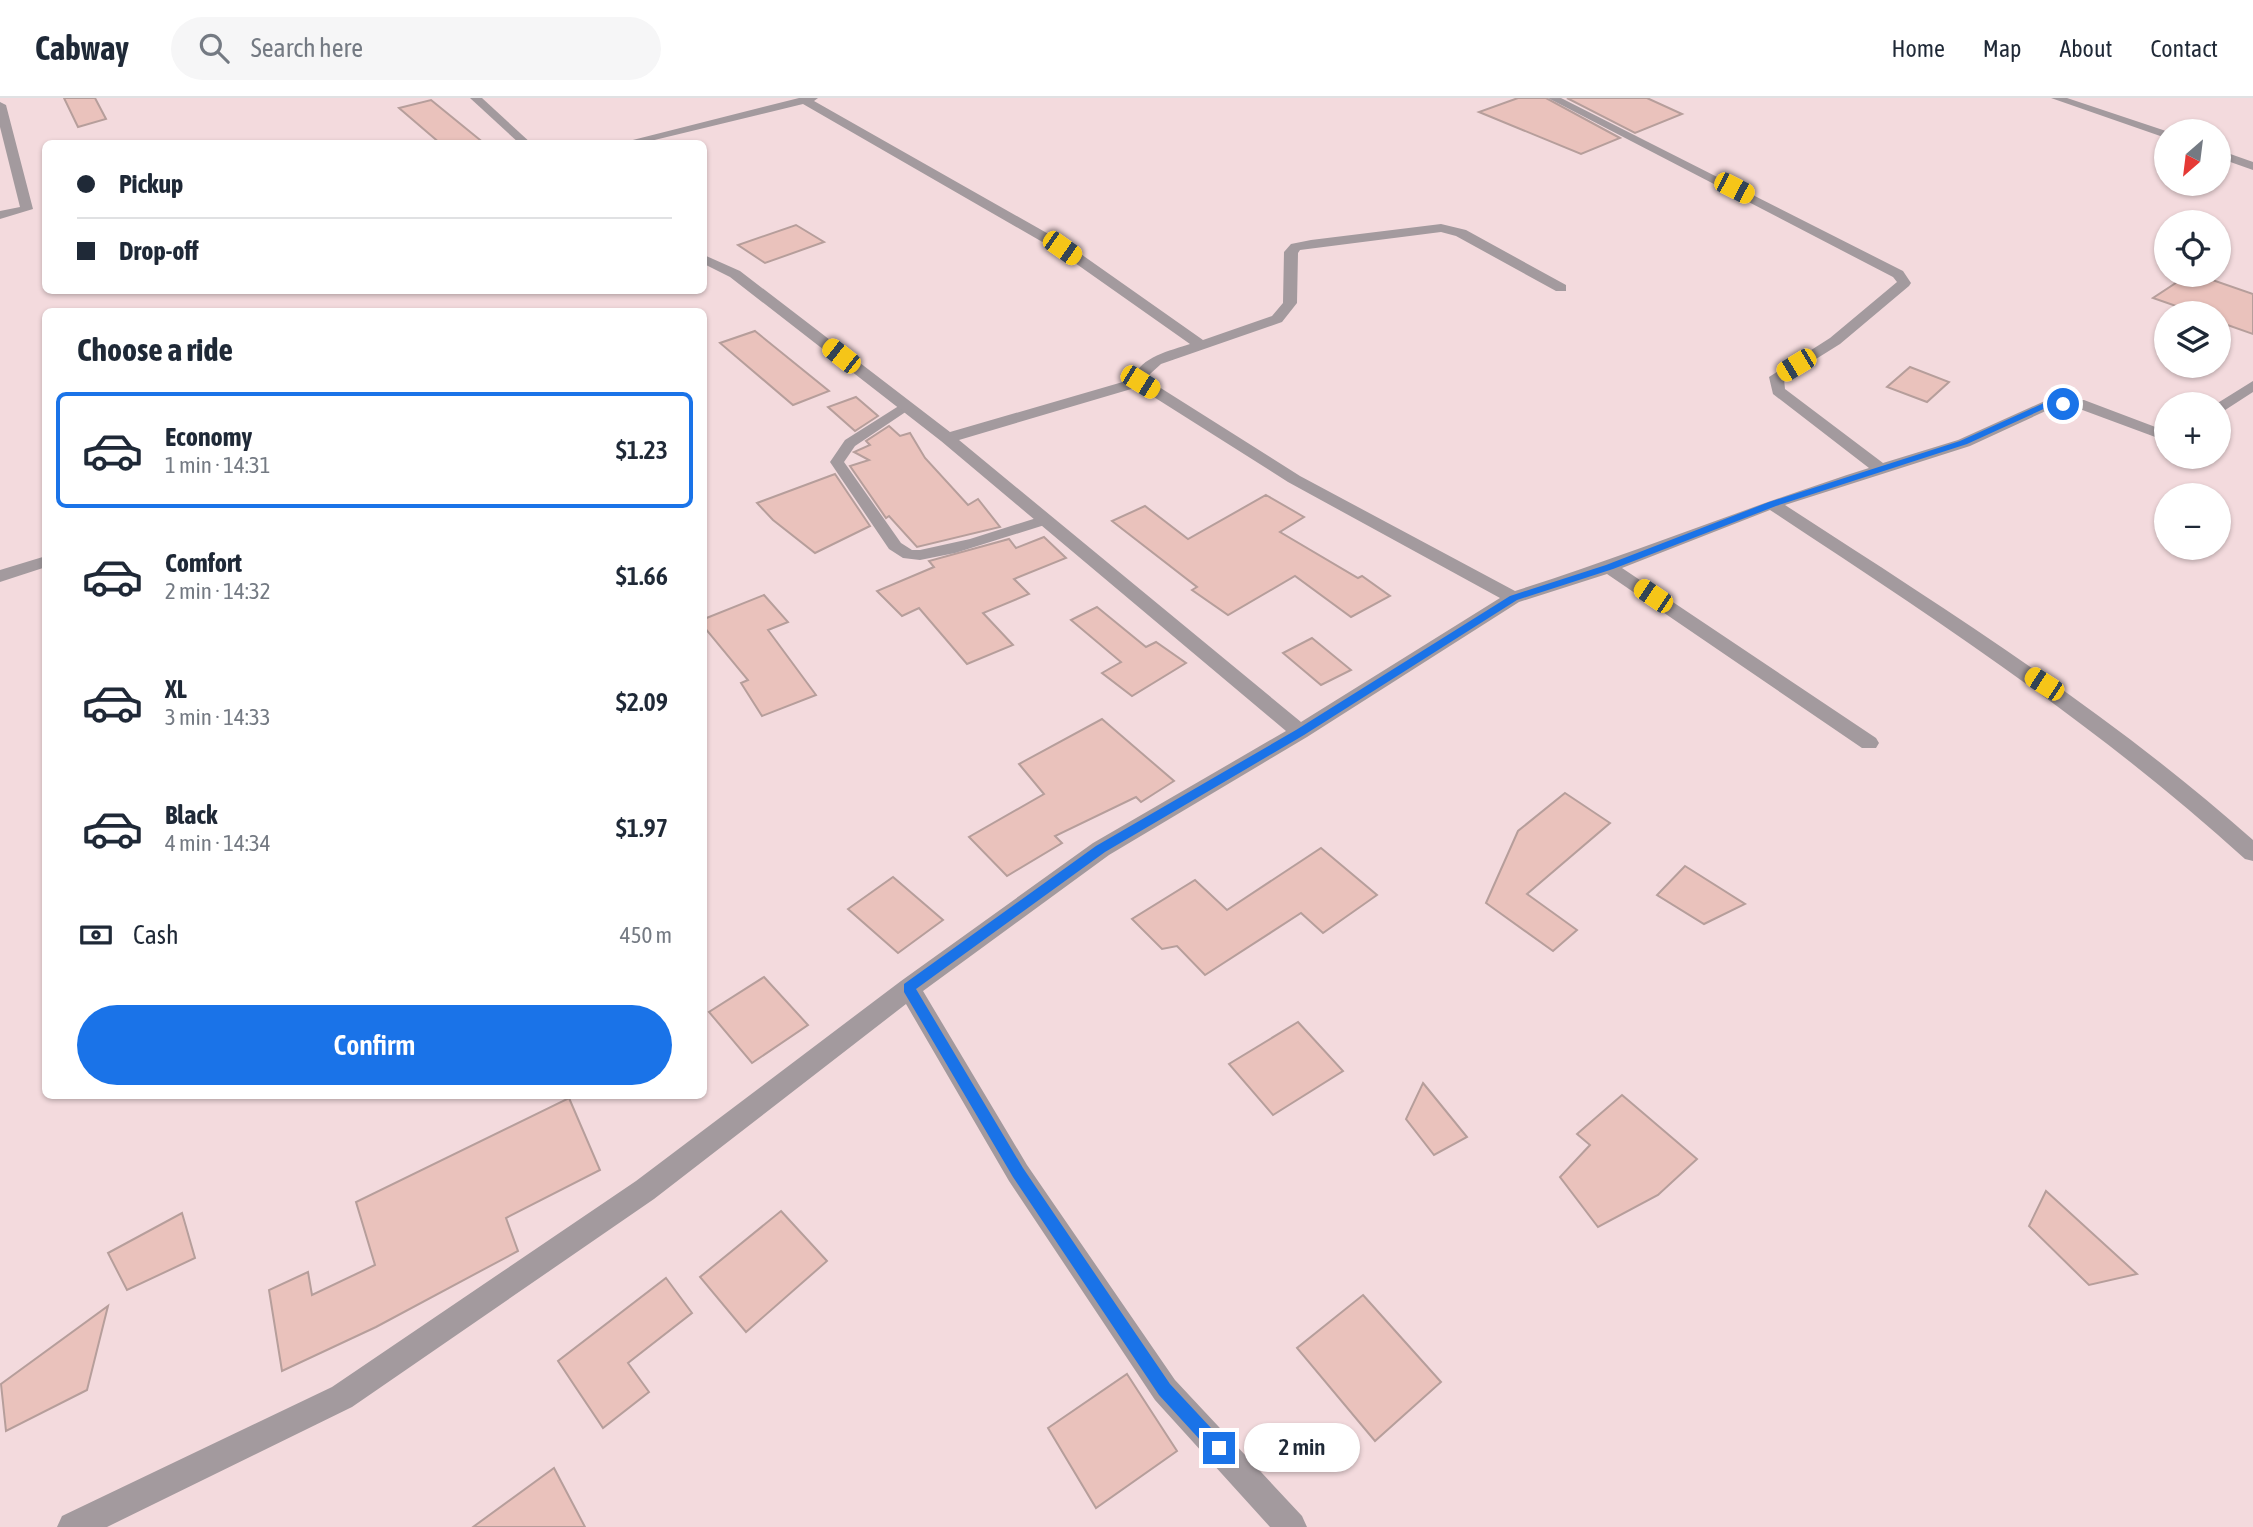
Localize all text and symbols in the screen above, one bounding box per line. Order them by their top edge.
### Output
search box [171,17,661,80]
text: Cabway [35,29,129,67]
icon: search [195,29,233,67]
text: Search here [251,33,363,63]
text: Home [1891,35,1945,62]
text: Map [1983,35,2021,62]
text: About [2059,35,2112,62]
text: Contact [2150,35,2218,62]
north arrow [2154,119,2231,196]
map controls [2154,119,2231,560]
text: Pickup [119,169,183,199]
car [1711,169,1758,207]
button: locate [2154,210,2231,287]
car [1039,227,1086,269]
text: Drop-off [119,236,199,266]
button: layers [2154,301,2231,378]
text: Choose a ride [77,331,233,368]
car [818,335,865,377]
car [1773,345,1820,385]
car [1117,362,1164,402]
route start [2047,388,2079,420]
button: + [2154,392,2231,469]
icon: car [81,419,144,482]
text: Economy [165,422,252,452]
text: $1.23 [616,435,668,465]
text: 1 min · 14:31 [165,452,271,478]
button: − [2154,483,2231,560]
icon: car [81,545,144,608]
text: Comfort [165,548,242,578]
text: $1.66 [616,561,668,591]
car [1630,576,1677,616]
text: 2 min · 14:32 [165,578,271,604]
car [2021,664,2068,704]
icon: car [81,671,144,734]
text: XL [165,674,187,704]
text: $2.09 [616,687,668,717]
text: 3 min · 14:33 [165,704,271,730]
icon: car [81,797,144,860]
text: Black [165,800,217,830]
text: $1.97 [616,813,668,843]
text: 4 min · 14:34 [165,830,271,856]
icon: cash [77,916,115,954]
text: Cash [133,920,179,950]
text: 450 m [620,922,672,948]
button: Confirm [77,1005,672,1085]
callout: 2 min [1244,1424,1359,1472]
route end [1203,1432,1235,1464]
text: 2 min [1279,1434,1325,1460]

